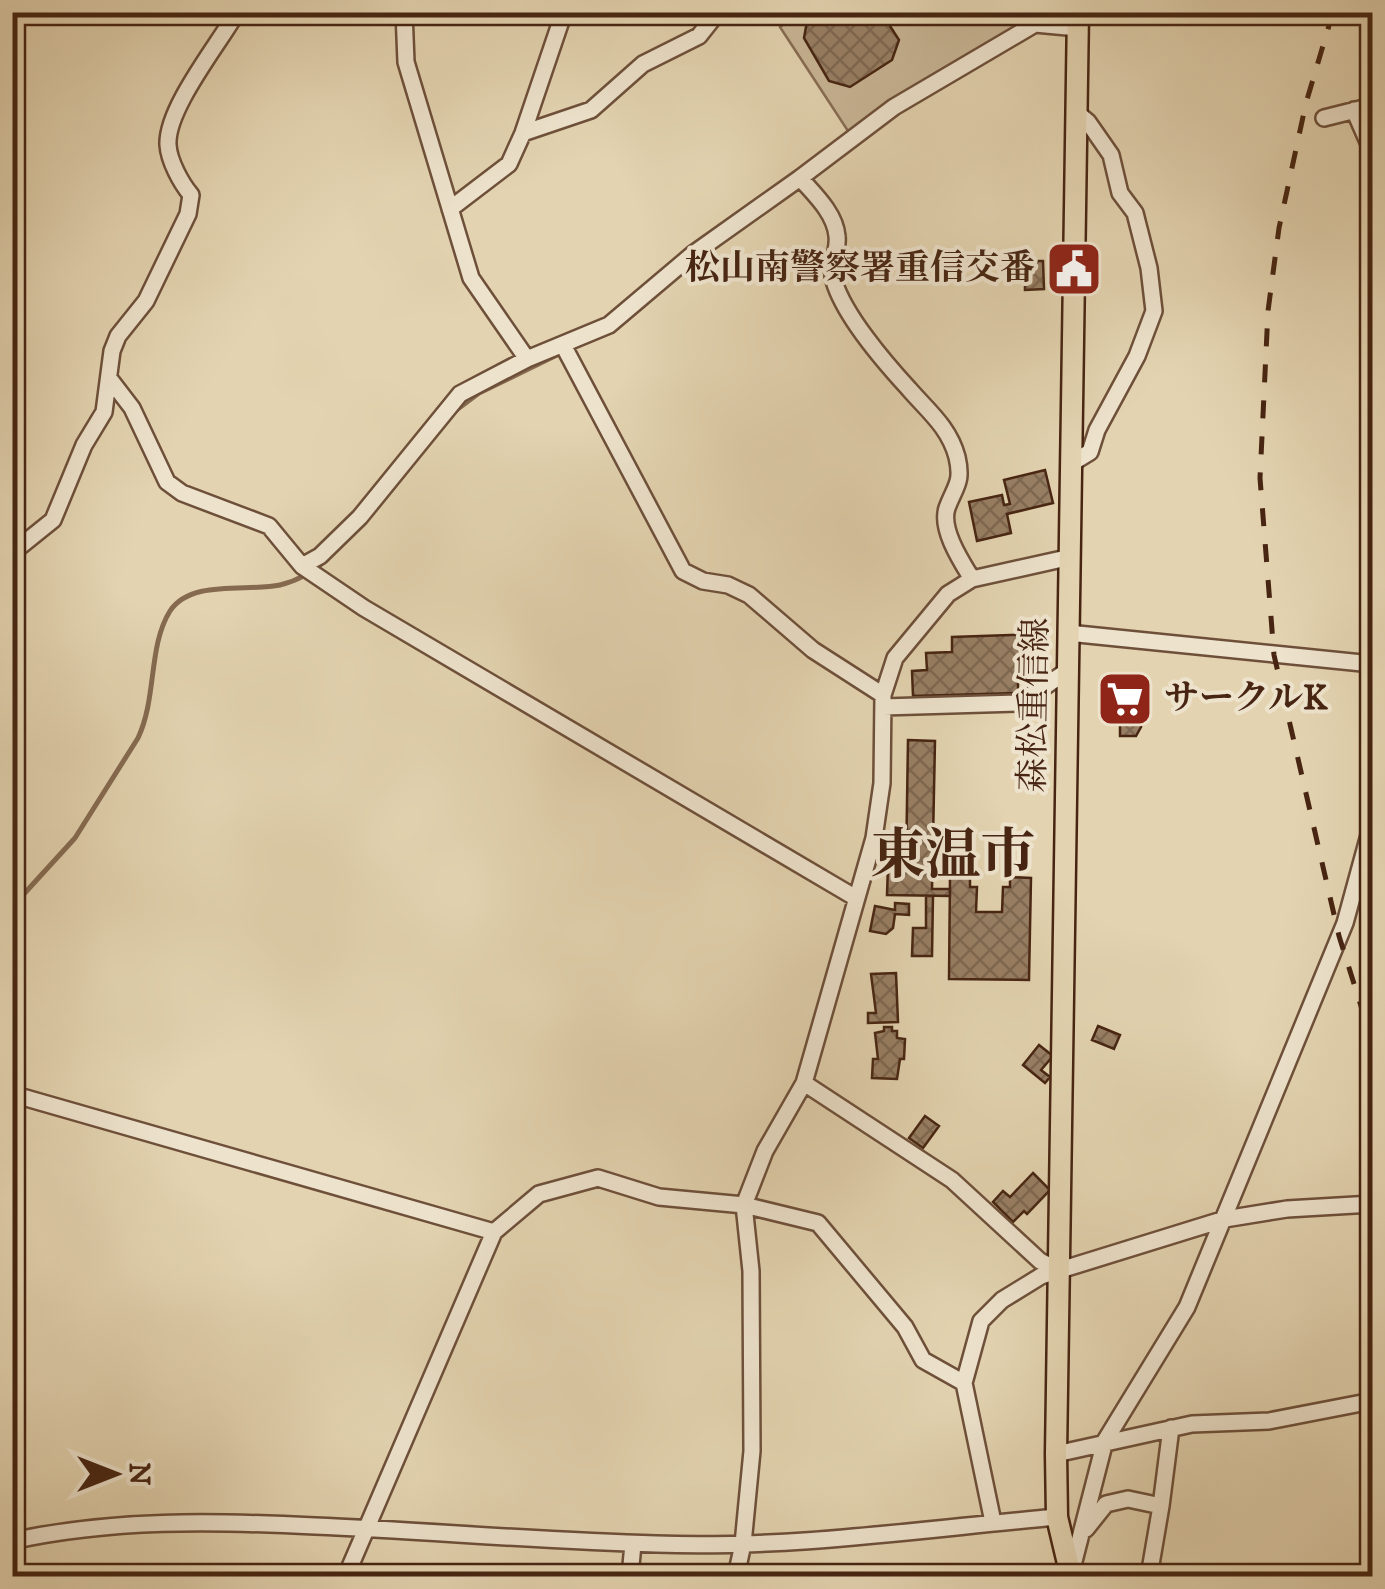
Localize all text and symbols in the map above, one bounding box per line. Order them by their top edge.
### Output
public building icon: 松山南警察署重信交番 [1044,239,1104,299]
place label: 松山南警察署重信交番 [685,247,1035,291]
street label: 森松重信線 [1011,617,1059,793]
supermarket icon: サークルK [1095,669,1155,729]
place label: サークルK [1164,677,1329,721]
district label: 東温市 [870,823,1036,892]
north arrow [65,1424,165,1524]
text: N [121,1463,156,1486]

